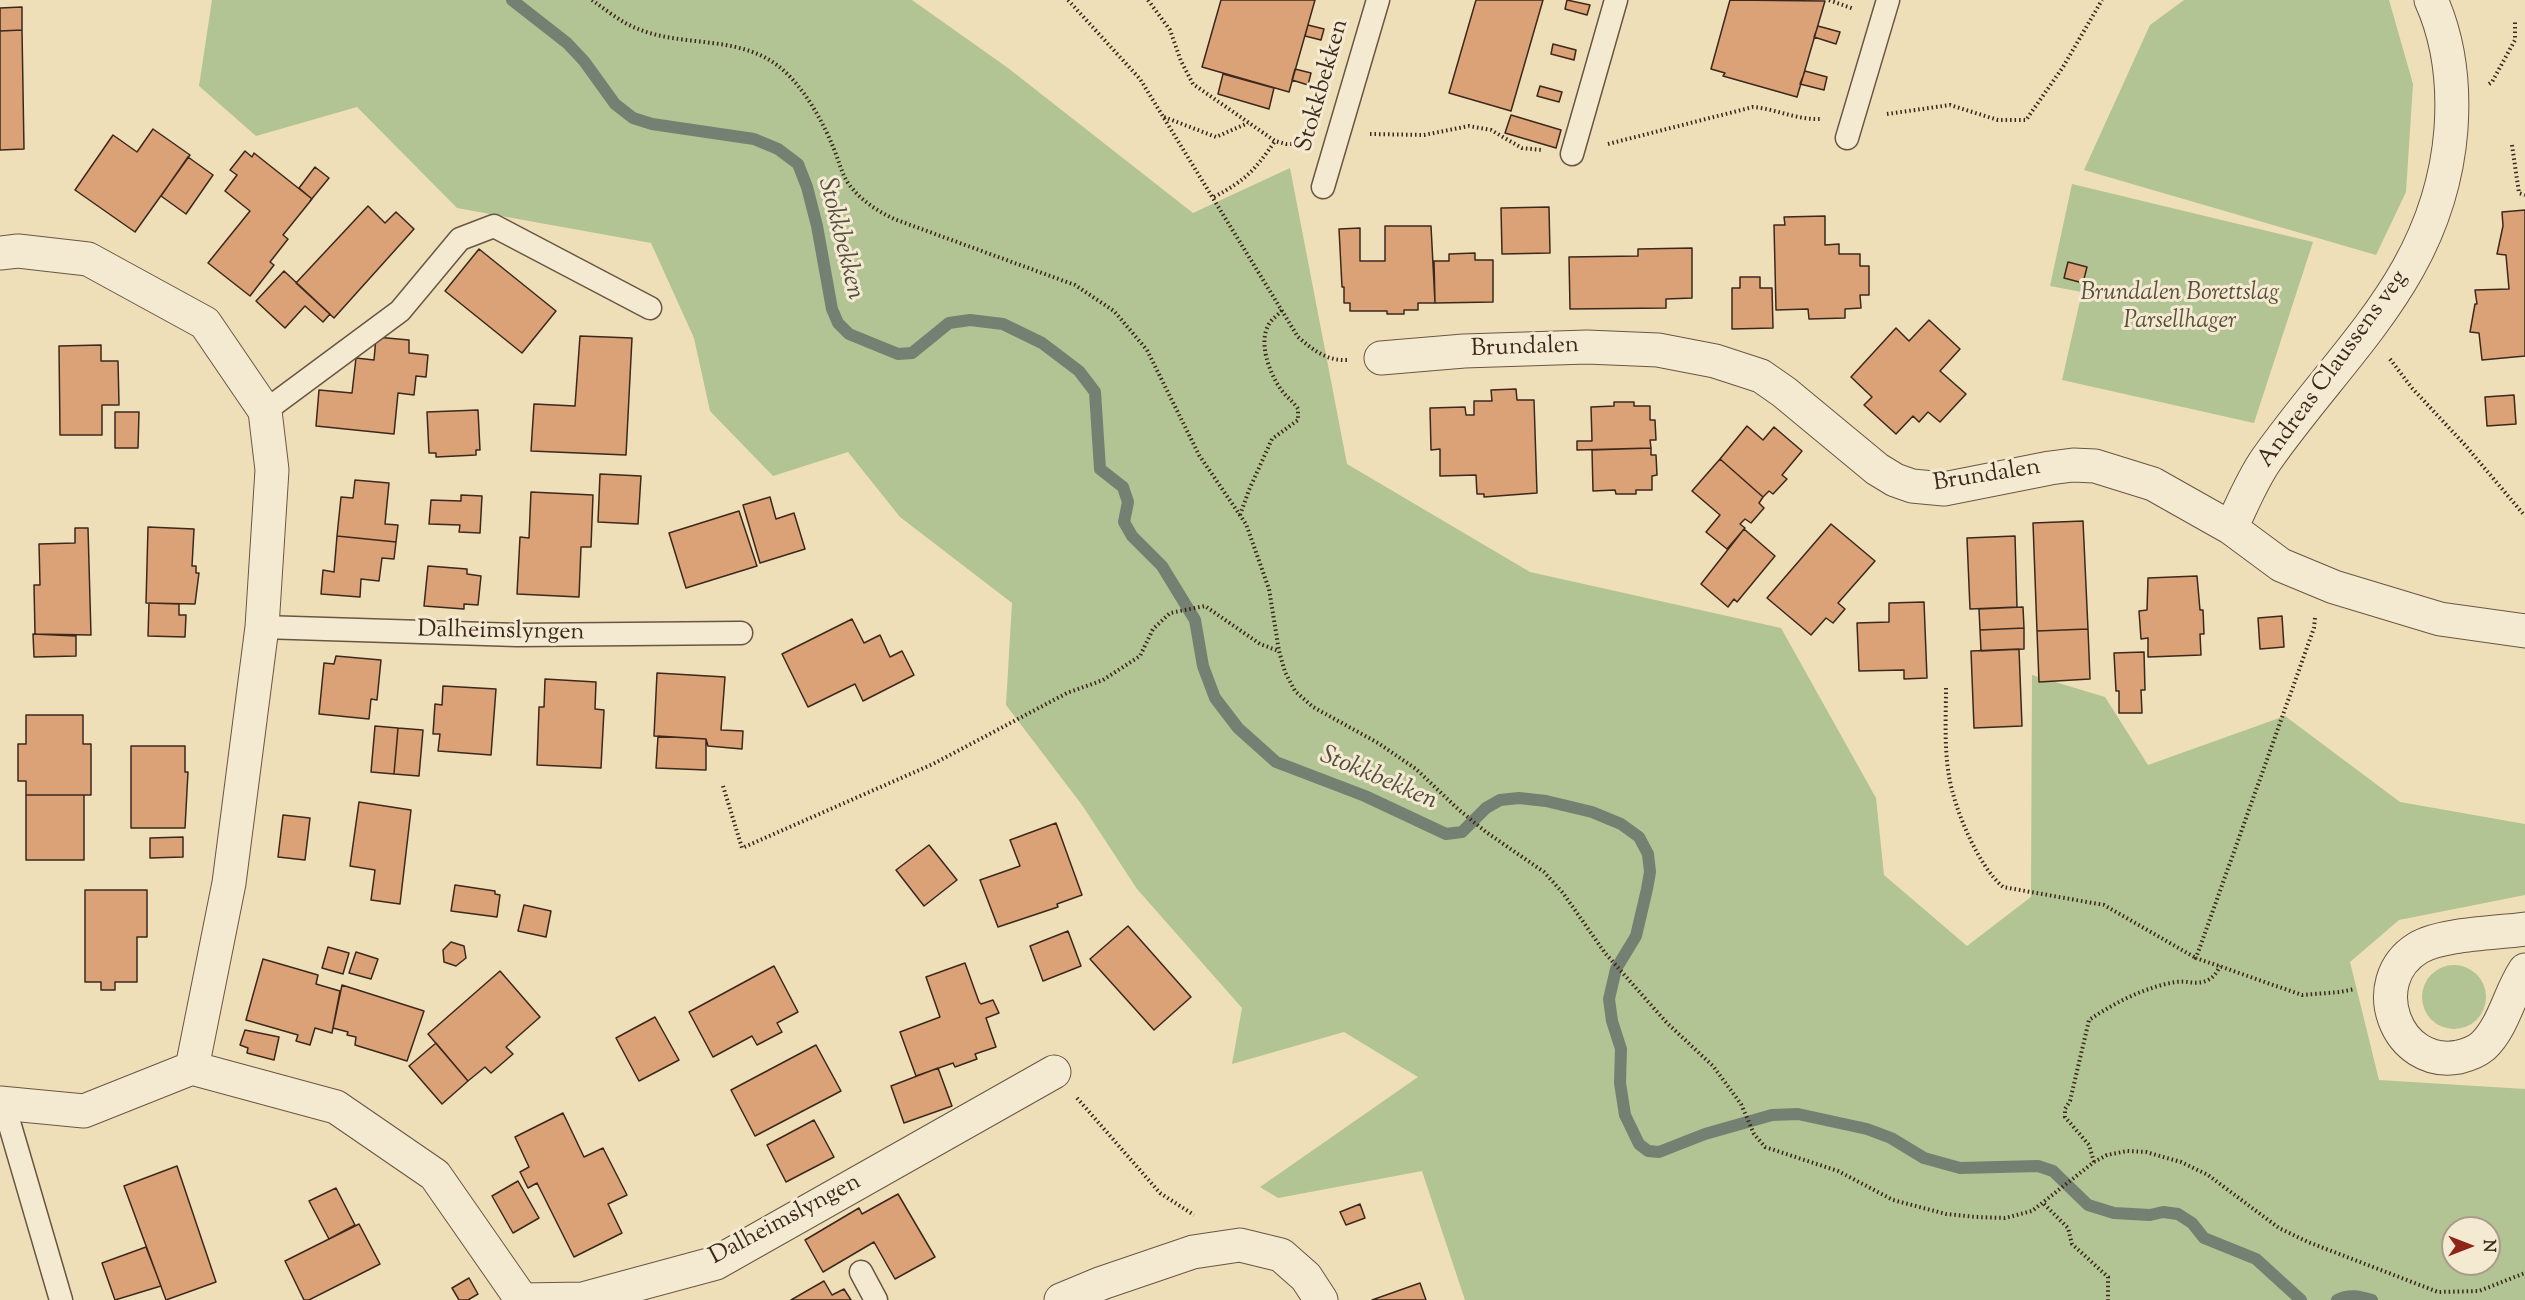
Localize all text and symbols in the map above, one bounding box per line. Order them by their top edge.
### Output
street label: Stokkbekken [1291,16,1357,156]
water label: Stokkbekken [809,175,869,303]
street label: Andreas Claussens veg [2253,266,2415,474]
park label: Brundalen Borettslag Parsellhager [2080,281,2280,337]
street label: Brundalen [1470,333,1580,365]
street label: Brundalen [1931,454,2043,500]
street label: Dalheimslyngen [417,617,585,649]
water label: Stokkbekken [1315,741,1441,819]
street label: Dalheimslyngen [705,1169,867,1273]
north arrow [2441,1216,2501,1276]
text: N [2476,1240,2499,1252]

